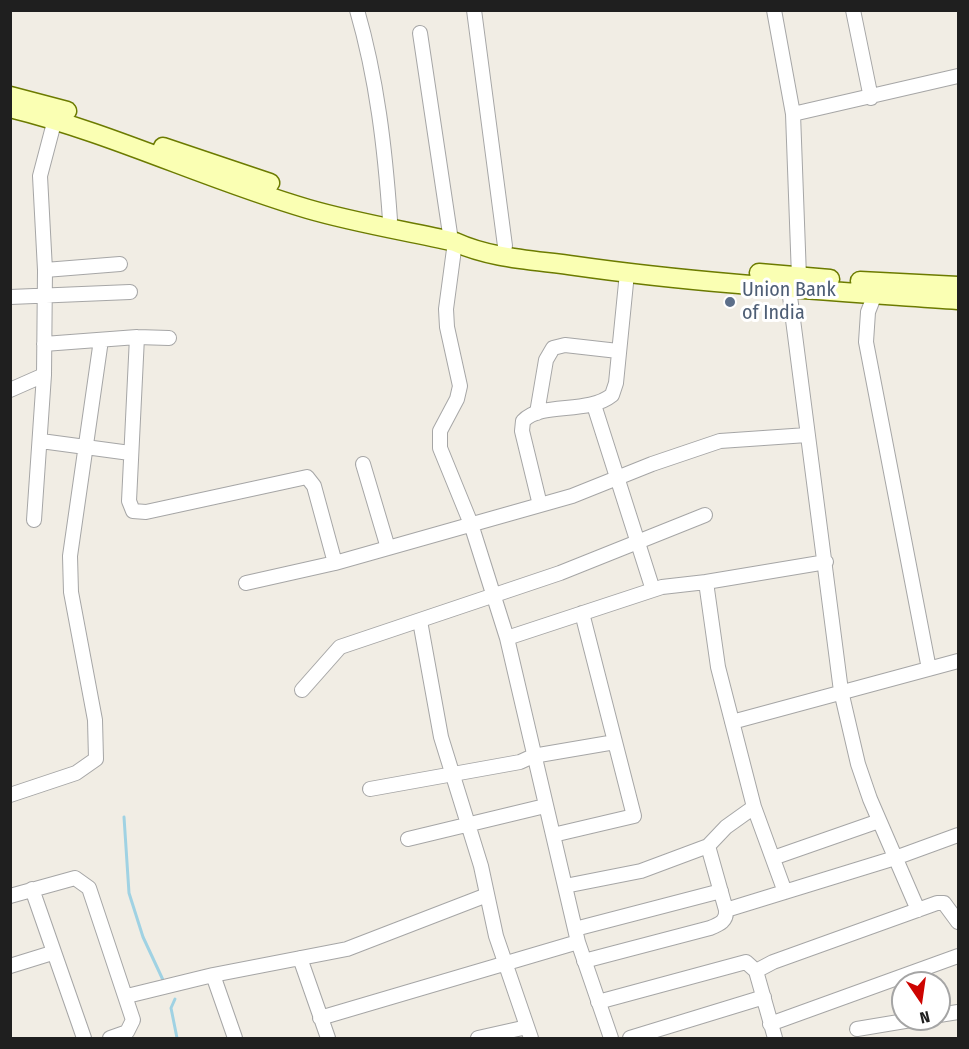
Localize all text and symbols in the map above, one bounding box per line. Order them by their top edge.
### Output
place label: Union Bank of India [742,278,836,325]
marker: Union Bank of India [723,295,737,309]
north arrow [891,971,951,1031]
text: N [918,1007,932,1027]

